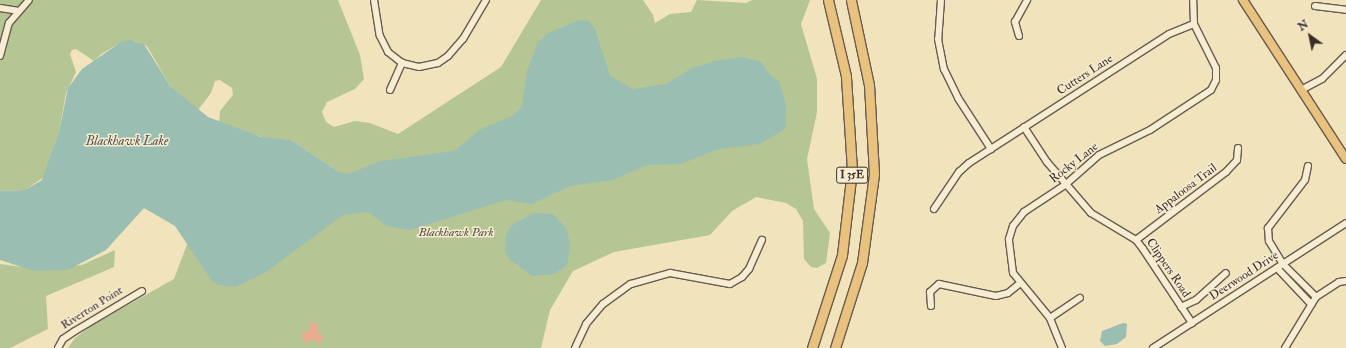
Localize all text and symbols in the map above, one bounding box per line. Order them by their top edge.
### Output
north arrow [1290,16,1330,56]
text: N [1296,17,1311,34]
street label: Cutters Lane [1054,52,1116,98]
water label: Blackhawk Lake [86,133,168,149]
street label: Rocky Lane [1047,140,1101,186]
street label: Appaloosa Trail [1152,161,1220,217]
road number: I 35E [836,166,868,184]
park label: Blackhawk Park [419,226,493,240]
street label: Clippers Road [1143,236,1193,300]
street label: Deerwood Drive [1207,248,1281,304]
street label: Riverton Point [58,283,126,333]

